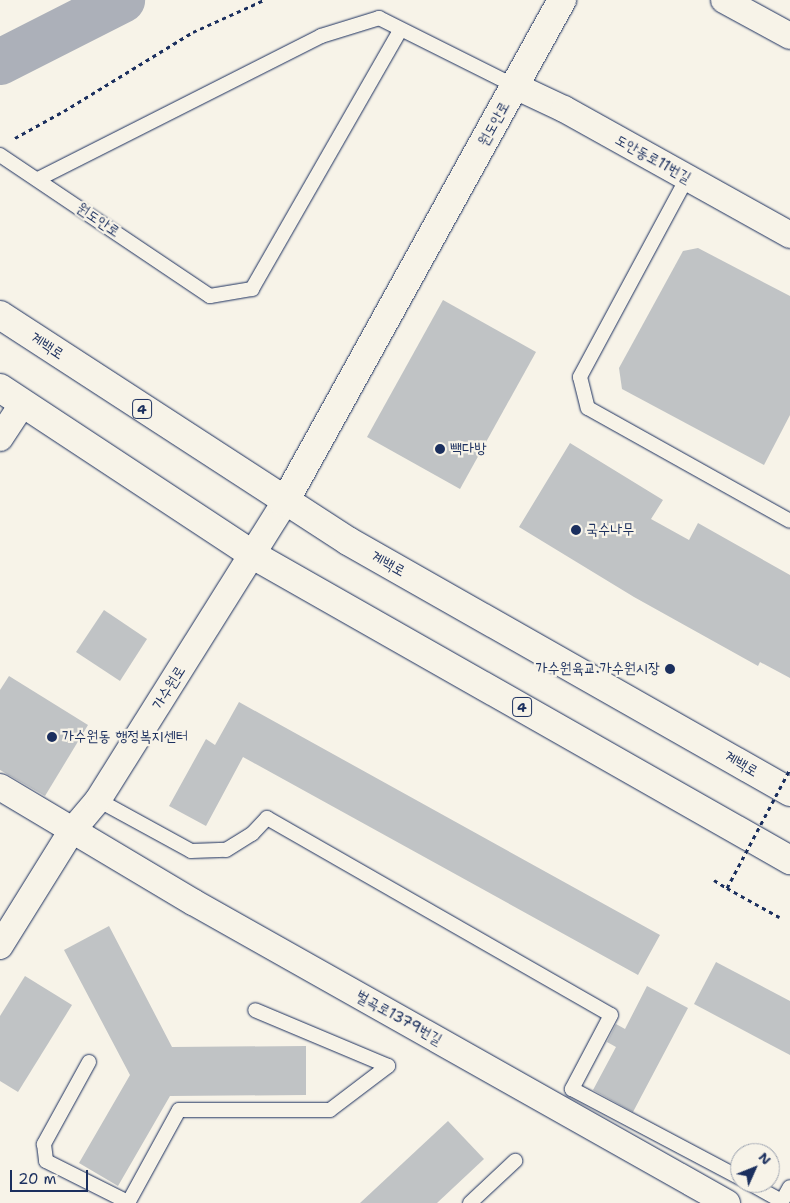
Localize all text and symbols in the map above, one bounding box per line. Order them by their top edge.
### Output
street label: 원도안로 [474,99,514,149]
street label: 도안동로11번길 [612,131,694,187]
street label: 원도안로 [73,199,123,241]
street label: 계백로 [27,329,67,363]
road number: 4 [132,398,152,420]
place label: 빽다방 [450,440,486,458]
marker: 빽다방 [434,443,446,455]
place label: 국수나무 [586,521,634,539]
marker: 국수나무 [570,524,582,536]
street label: 계백로 [368,547,408,581]
place label: 가수원육교.가수원시장 [535,660,660,678]
street label: 가수원로 [149,663,189,713]
marker: 가수원육교.가수원시장 [664,663,676,675]
road number: 4 [512,696,532,719]
place label: 가수원동 행정복지센터 [62,728,188,746]
marker: 가수원동 행정복지센터 [46,731,58,743]
street label: 계백로 [721,747,761,781]
street label: 벌곡로1379번길 [353,987,445,1049]
north arrow [730,1143,780,1193]
text: N [755,1148,775,1169]
scale bar [12,1160,90,1192]
text: 20 m [18,1169,57,1189]

